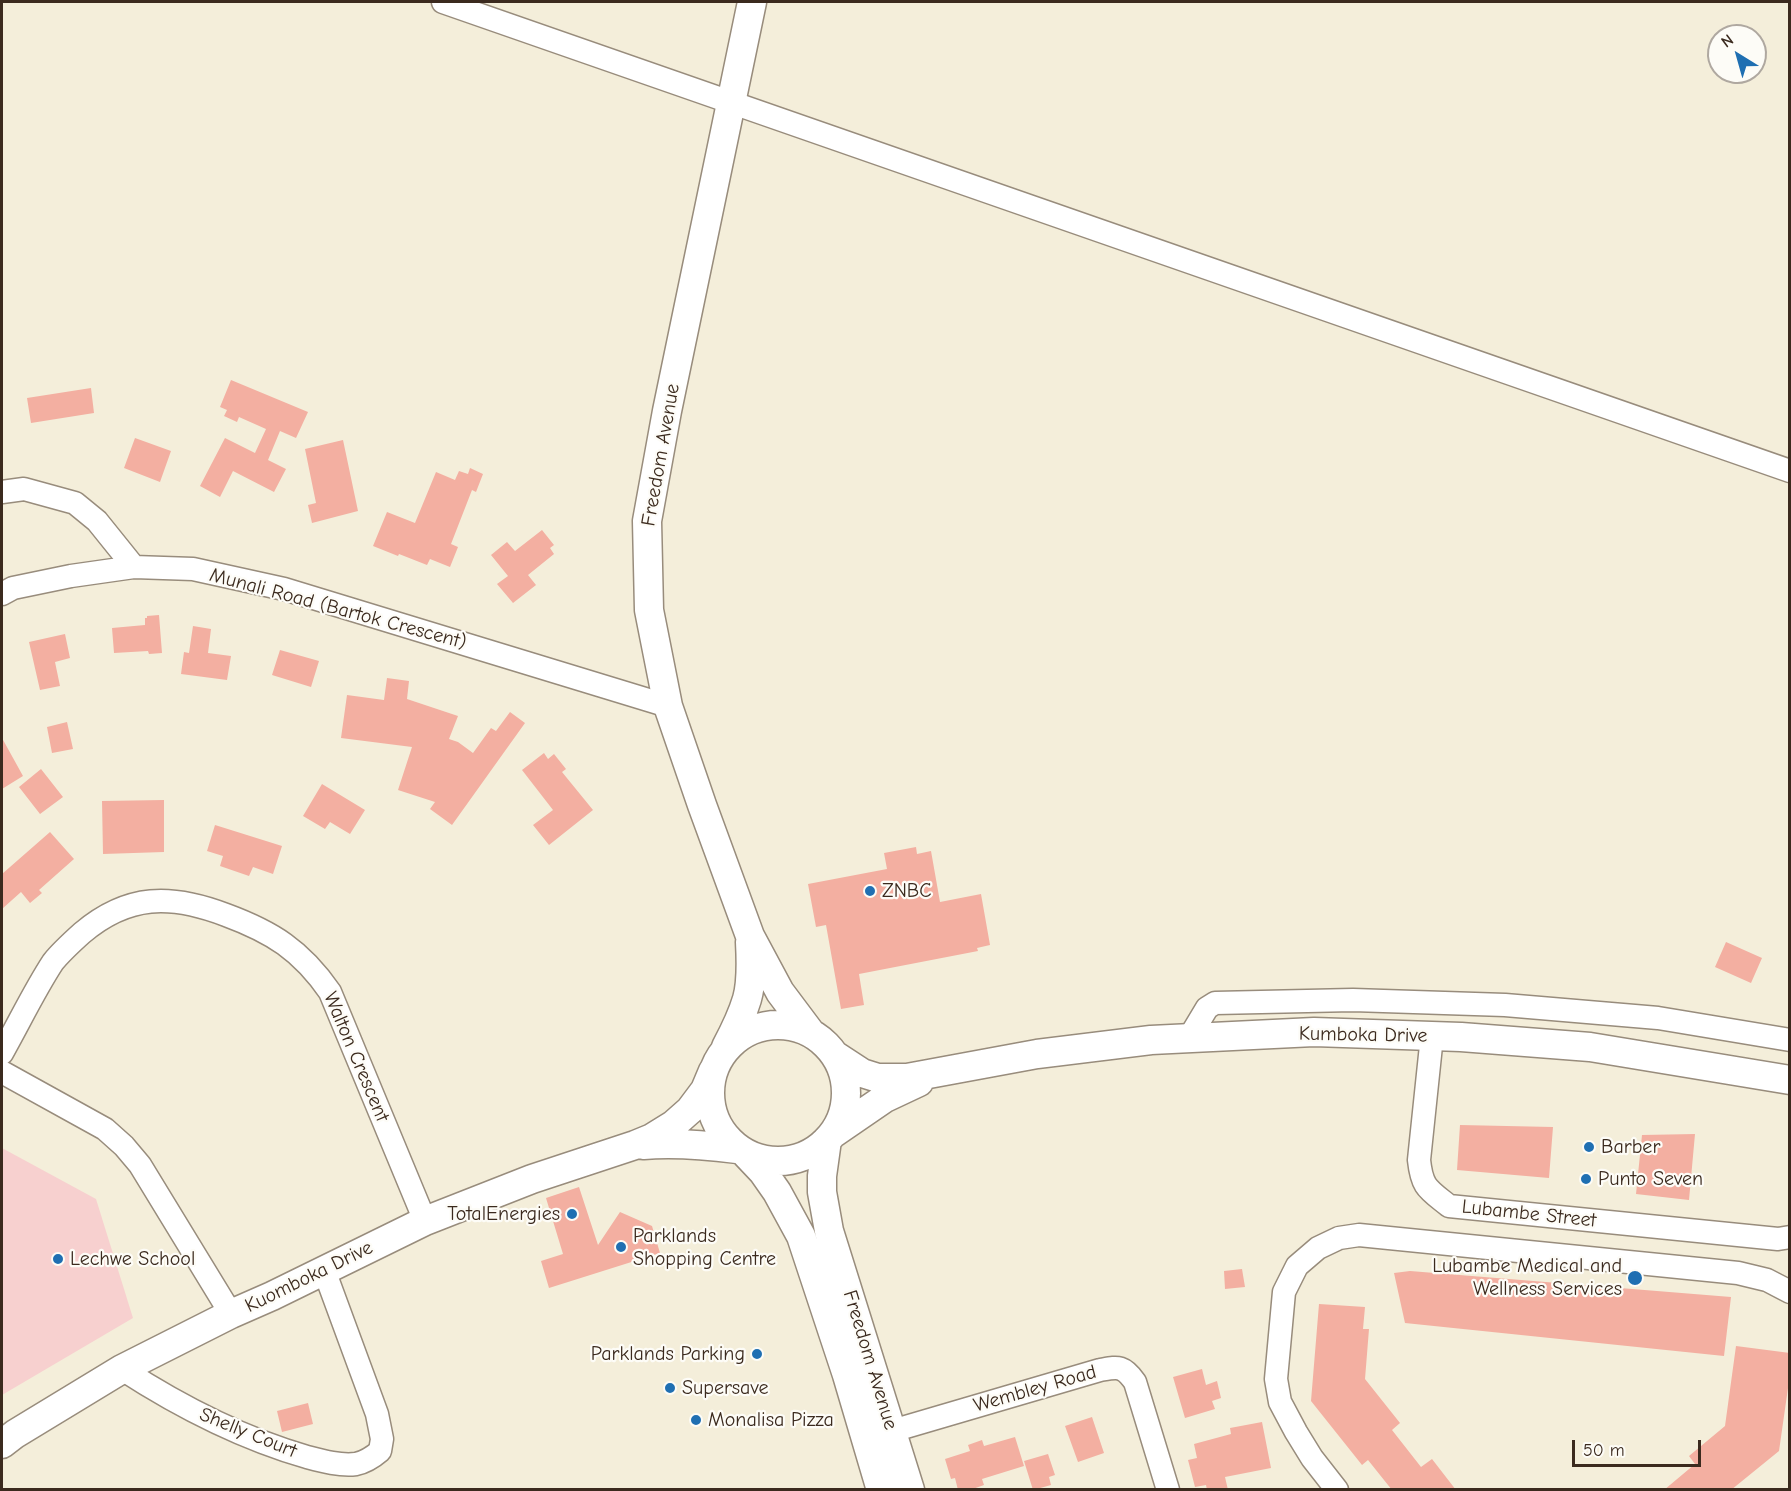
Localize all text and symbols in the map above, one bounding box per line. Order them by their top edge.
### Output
north arrow [1707,24,1767,84]
text: N [1718,31,1737,52]
street label: Freedom Avenue [637,382,685,528]
street label: Munali Road (Bartok Crescent) [207,563,469,655]
place label: ZNBC [882,879,931,903]
marker: ZNBC [863,884,877,898]
street label: Walton Crescent [318,988,394,1126]
street label: Kumboka Drive [1299,1022,1427,1048]
place label: Barber [1601,1135,1660,1159]
marker: Barber [1582,1140,1596,1154]
place label: Punto Seven [1598,1167,1703,1191]
marker: Punto Seven [1579,1172,1593,1186]
street label: Lubambe Street [1461,1195,1597,1233]
place label: TotalEnergies [447,1202,560,1226]
marker: TotalEnergies [565,1207,579,1221]
place label: Parklands Shopping Centre [633,1224,776,1271]
street label: Kuomboka Drive [241,1236,377,1318]
marker: Parklands Shopping Centre [614,1240,628,1254]
place label: Lechwe School [70,1247,195,1271]
marker: Lechwe School [51,1252,65,1266]
place label: Lubambe Medical and Wellness Services [1432,1254,1622,1301]
marker: Lubambe Medical and Wellness Services [1626,1269,1644,1287]
street label: Freedom Avenue [837,1287,903,1433]
place label: Parklands Parking [591,1342,745,1366]
marker: Parklands Parking [750,1347,764,1361]
street label: Wembley Road [971,1360,1099,1418]
place label: Supersave [682,1376,768,1400]
marker: Supersave [663,1381,677,1395]
street label: Shelly Court [196,1403,300,1463]
place label: Monalisa Pizza [708,1408,834,1432]
marker: Monalisa Pizza [689,1413,703,1427]
scale bar [1575,1428,1704,1466]
text: 50 m [1583,1440,1625,1461]

